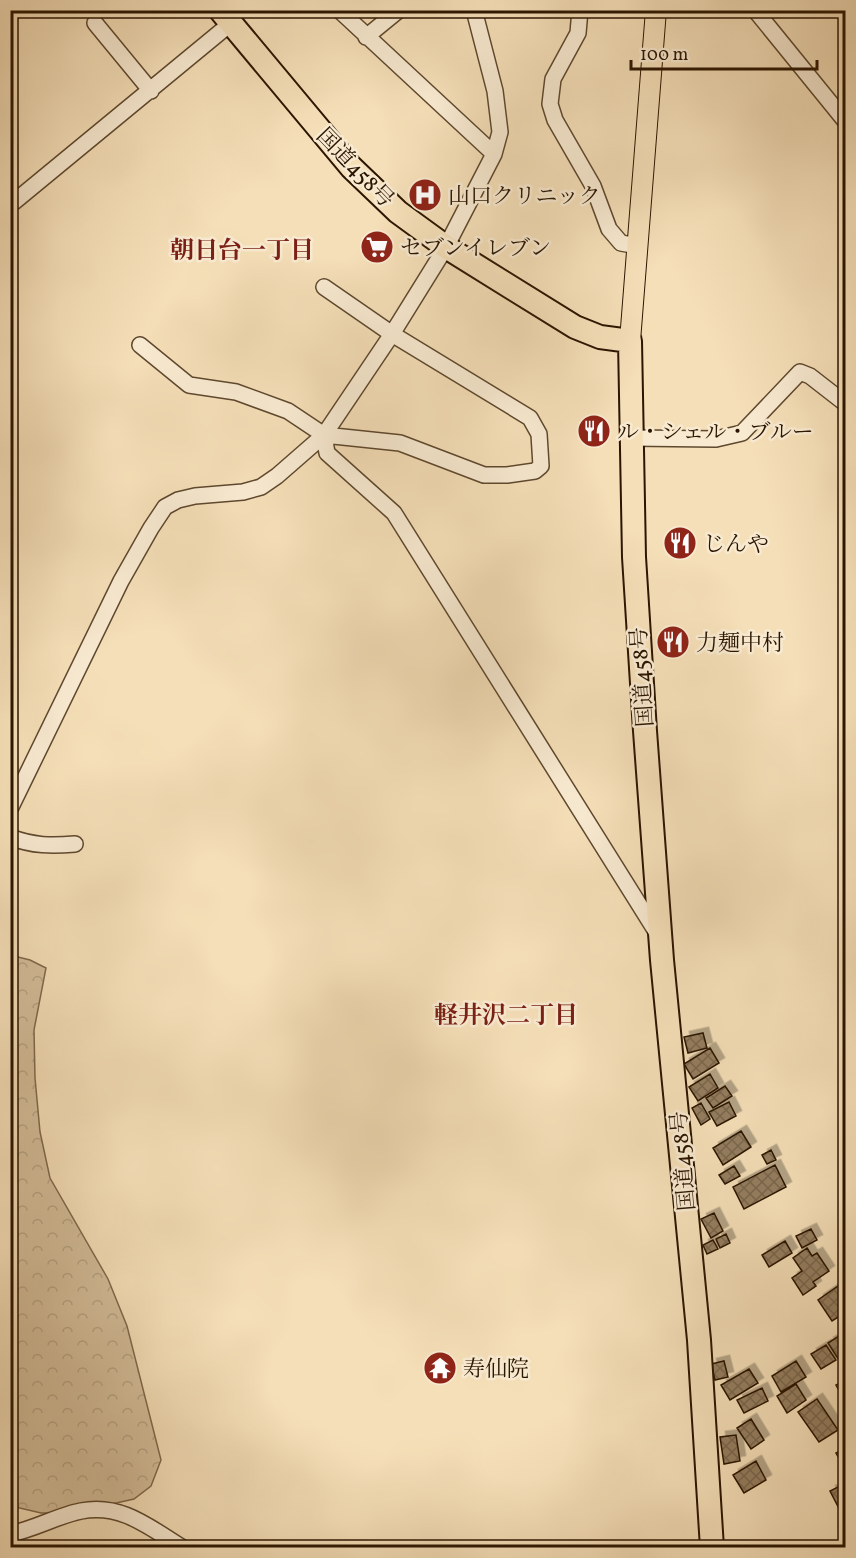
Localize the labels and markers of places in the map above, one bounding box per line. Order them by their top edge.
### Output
hospital icon: 山口クリニック [407,177,443,213]
place label: 山口クリニック [448,182,601,213]
supermarket icon: セブンイレブン [359,229,395,265]
place label: セブンイレブン [400,234,551,265]
restaurant icon: ル・シェル・ブルー [576,413,612,449]
place label: ル・シェル・ブルー [617,418,814,449]
restaurant icon: じんや [662,525,698,561]
place label: じんや [703,530,769,561]
restaurant icon: 力麺中村 [655,624,691,660]
place label: 力麺中村 [696,629,784,660]
temple icon: 寿仙院 [422,1350,458,1386]
place label: 寿仙院 [463,1355,529,1386]

